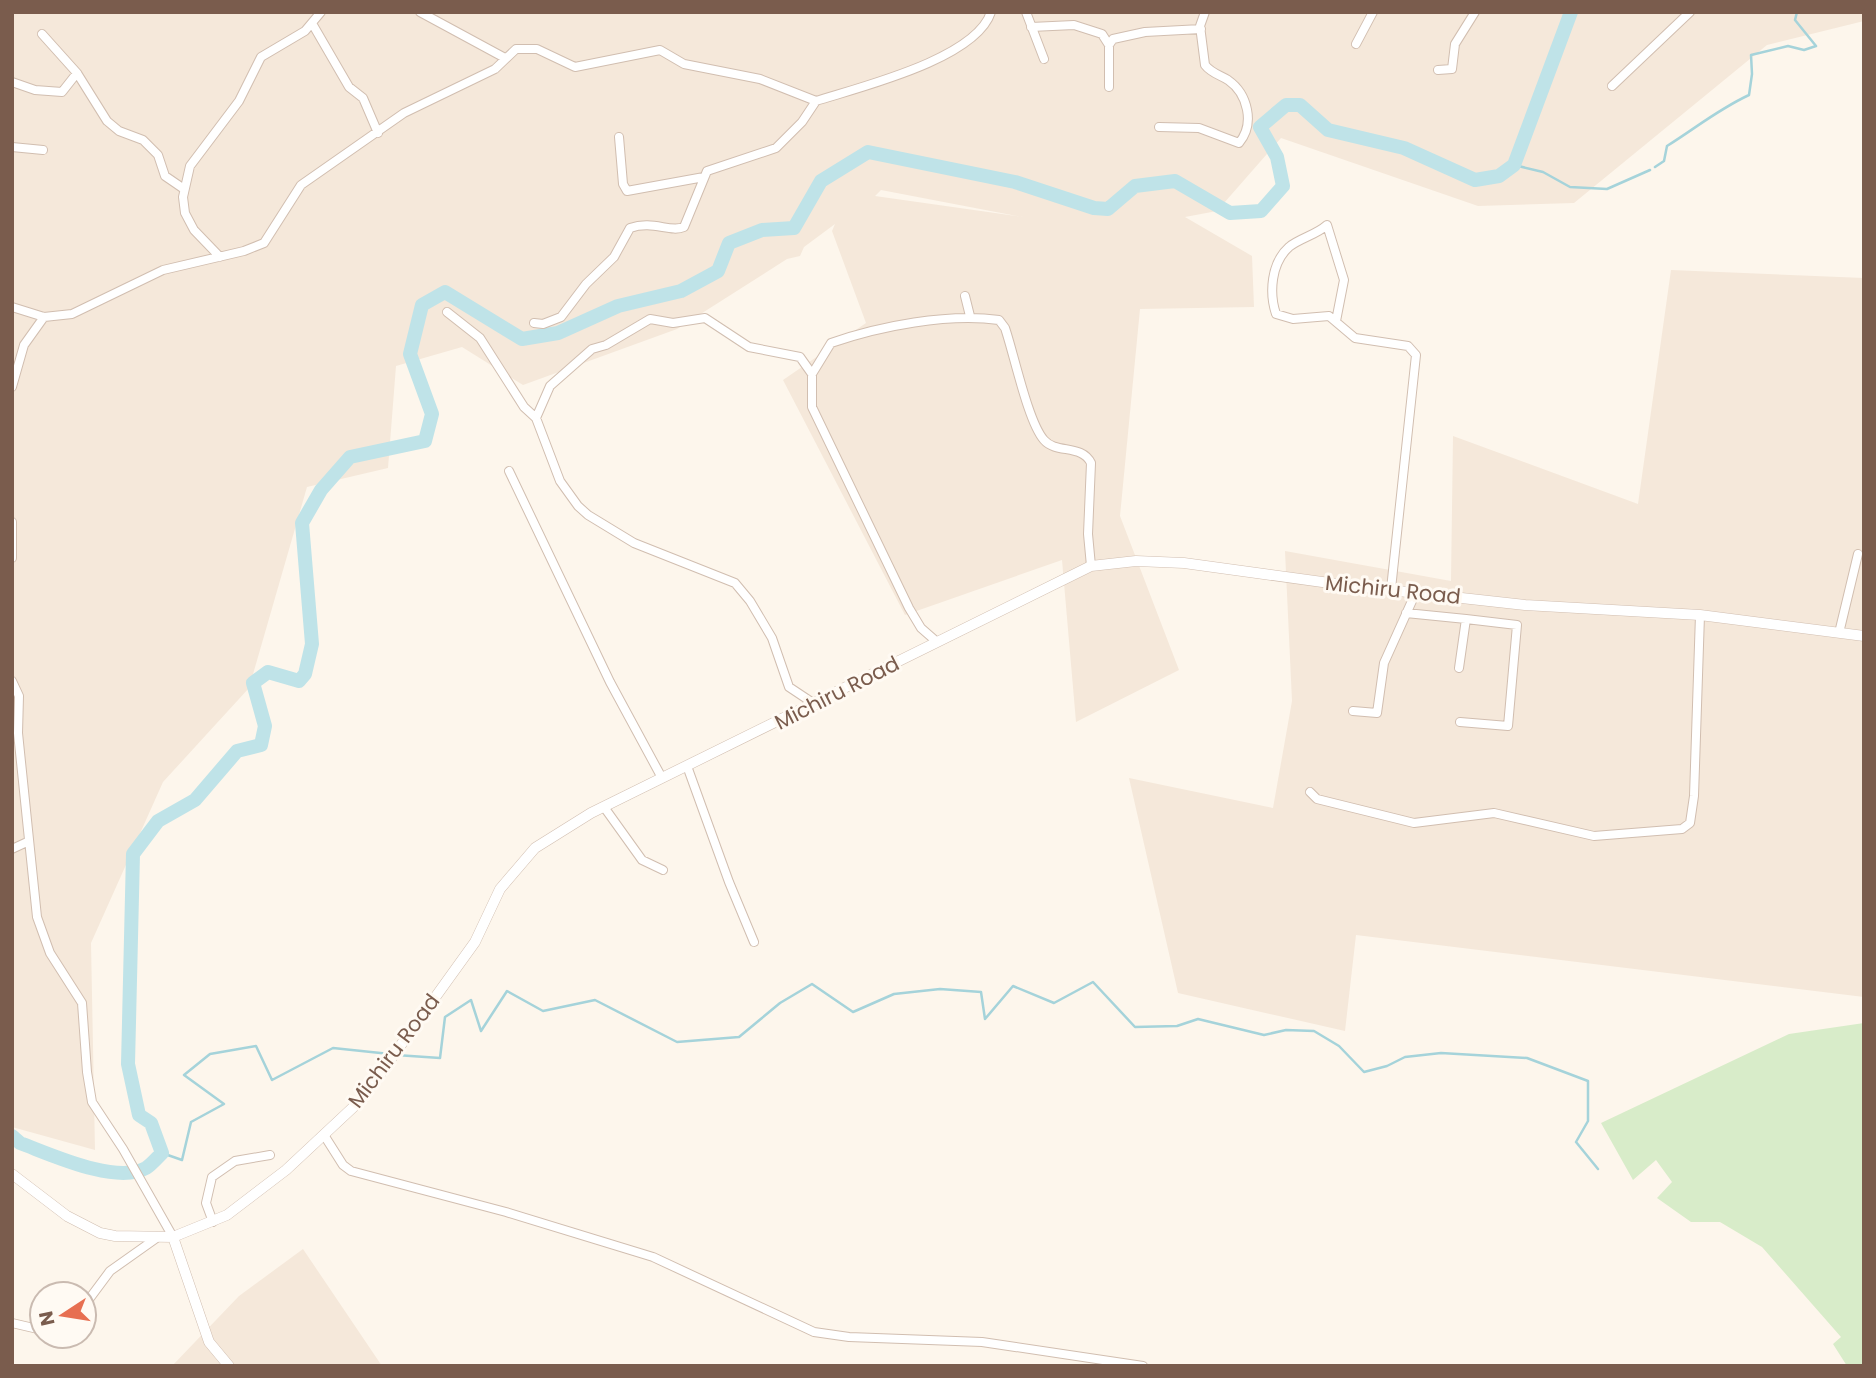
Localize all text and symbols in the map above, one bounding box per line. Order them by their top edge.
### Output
street label: Michiru Road [1324,568,1462,611]
street label: Michiru Road [770,649,904,736]
street label: Michiru Road [341,988,446,1114]
north arrow [28,1280,98,1350]
text: N [32,1309,62,1328]

